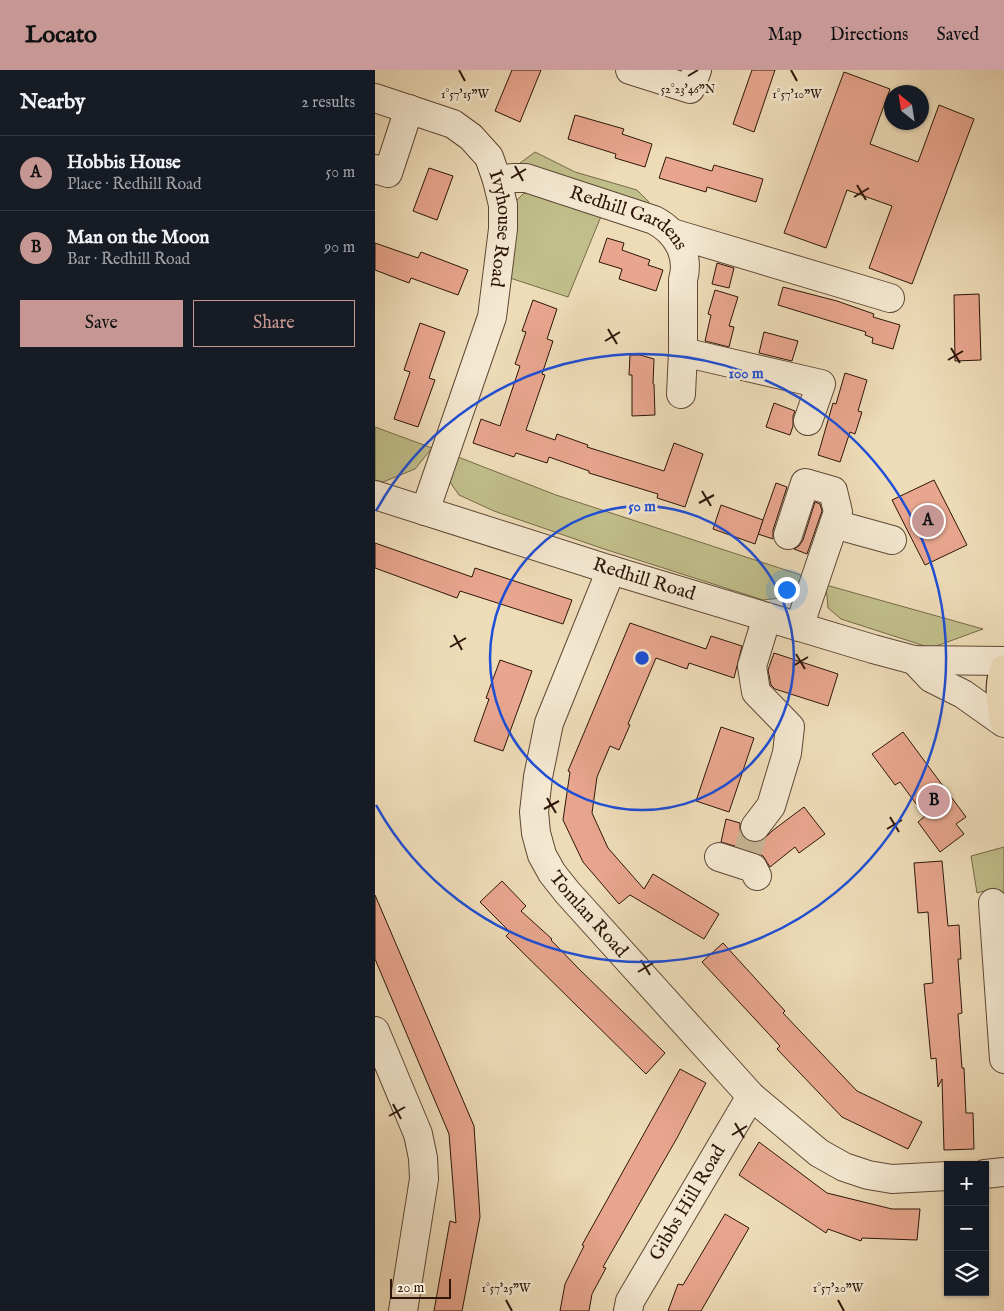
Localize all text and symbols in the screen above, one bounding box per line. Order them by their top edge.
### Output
text: Locato [25,20,97,51]
text: Map [768,24,802,47]
text: Directions [830,24,908,47]
text: Saved [936,24,979,47]
text: 52°23'46"N [661,82,716,97]
north arrow [884,85,929,130]
text: 1°57'15"W [441,87,489,102]
text: 1°57'10"W [772,87,822,102]
text: Nearby [20,89,85,116]
text: 2 results [301,93,355,113]
text: Hobbis House [67,151,181,175]
text: A [31,163,41,183]
text: 50 m [326,163,355,183]
street label: Ivyhouse Road [482,167,515,289]
text: Place · Redhill Road [67,175,201,195]
street label: Redhill Gardens [566,181,692,254]
text: Man on the Moon [67,226,209,250]
text: B [31,238,41,258]
text: 90 m [324,238,355,258]
text: Bar · Redhill Road [67,250,190,270]
button: Save [20,300,183,347]
button: Share [193,300,355,347]
text: 100 m [728,364,764,383]
text: 50 m [628,497,656,516]
pin: A [912,502,944,540]
street label: Redhill Road [590,553,699,607]
your location [774,577,800,603]
centre of rings [633,649,651,667]
pin: B [918,782,950,820]
street label: Tomlan Road [543,867,633,964]
street label: Gibbs Hill Road [644,1140,732,1265]
map controls [944,1161,989,1296]
button: + [944,1161,989,1206]
button: − [944,1206,989,1251]
button: layers [944,1251,989,1296]
scale bar [390,1276,451,1299]
text: 20 m [397,1279,424,1297]
text: 1°57'25"W [482,1281,531,1296]
text: 1°57'20"W [813,1281,864,1296]

